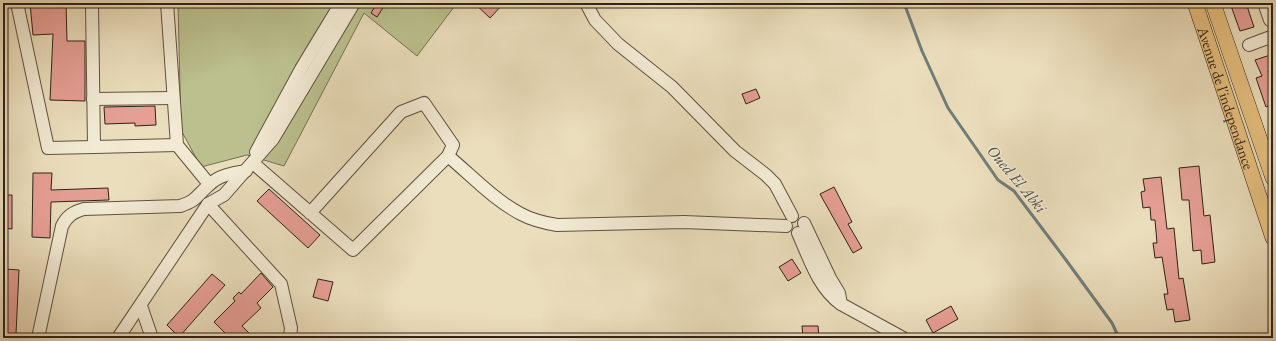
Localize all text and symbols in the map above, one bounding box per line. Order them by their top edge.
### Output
street label: Avenue de l'independance [1194,23,1259,172]
water label: Oued El Abki [983,141,1052,218]

